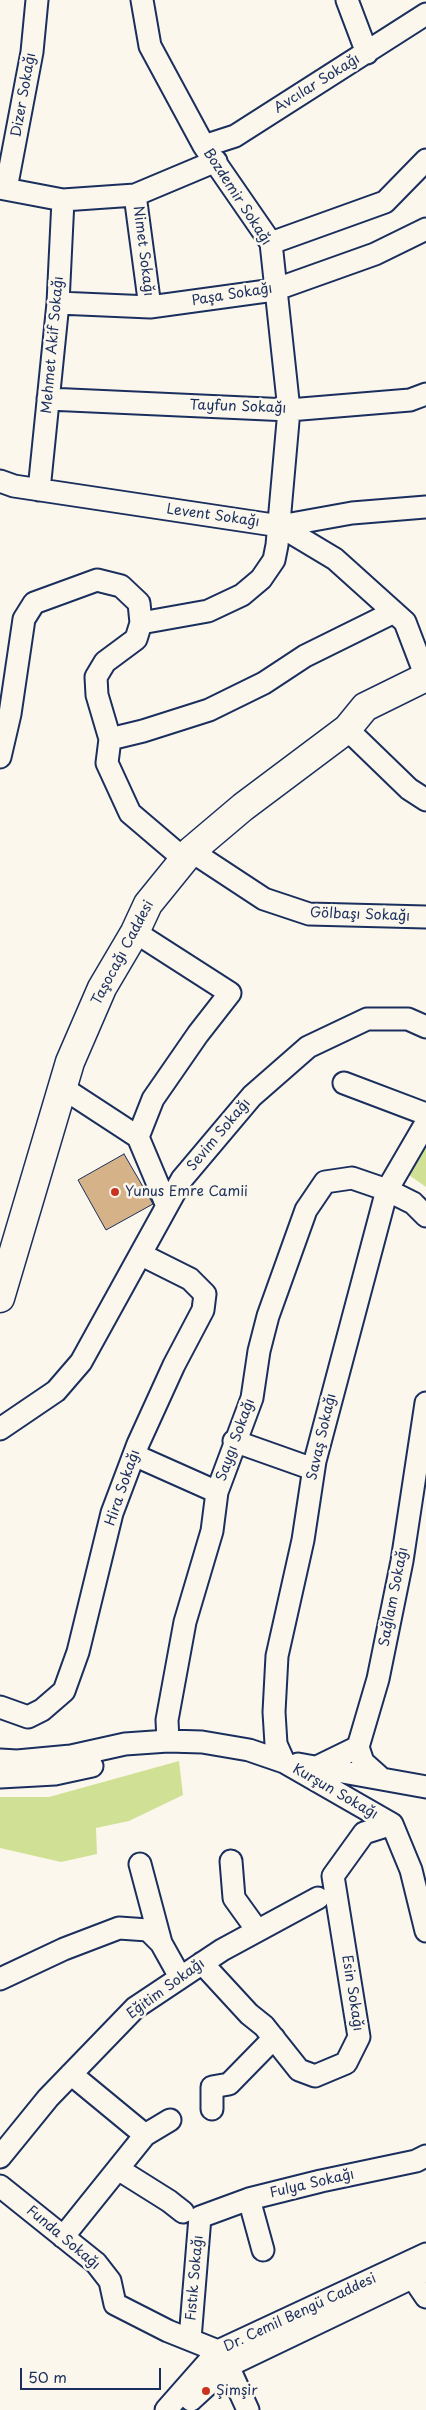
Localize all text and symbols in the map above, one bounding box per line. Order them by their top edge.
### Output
street label: Dizer Sokağı [8,51,40,139]
street label: Avcılar Sokağı [271,51,363,117]
street label: Bozdemir Sokağı [200,146,274,248]
street label: Nimet Sokağı [129,205,157,297]
street label: Mehmet Akif Sokağı [39,276,67,414]
street label: Paşa Sokağı [190,280,274,310]
street label: Tayfun Sokağı [189,397,287,417]
street label: Levent Sokağı [165,501,261,531]
street label: Taşocağı Caddesi [88,898,158,1008]
street label: Gölbaşı Sokağı [310,905,410,925]
street label: Sevim Sokağı [184,1095,254,1175]
place label: Yunus Emre Camii [125,1184,248,1200]
marker: Yunus Emre Camii [109,1186,121,1198]
street label: Savaş Sokağı [304,1392,340,1482]
street label: Saygı Sokağı [213,1396,259,1484]
street label: Hira Sokağı [102,1448,144,1528]
street label: Sağlam Sokağı [376,1546,412,1648]
street label: Kurşun Sokağı [289,1761,381,1823]
street label: Esin Sokağı [338,1954,366,2032]
street label: Eğitim Sokağı [124,1955,208,2023]
street label: Fulya Sokağı [268,2166,356,2202]
street label: Funda Sokağı [23,2202,103,2274]
street label: Fıstık Sokağı [183,2234,207,2322]
street label: Dr. Cemil Bengü Caddesi [221,2270,379,2356]
scale bar [22,2358,164,2390]
text: 50 m [28,2365,67,2388]
place label: Şimşir [216,2383,258,2399]
marker: Şimşir [200,2385,212,2397]

